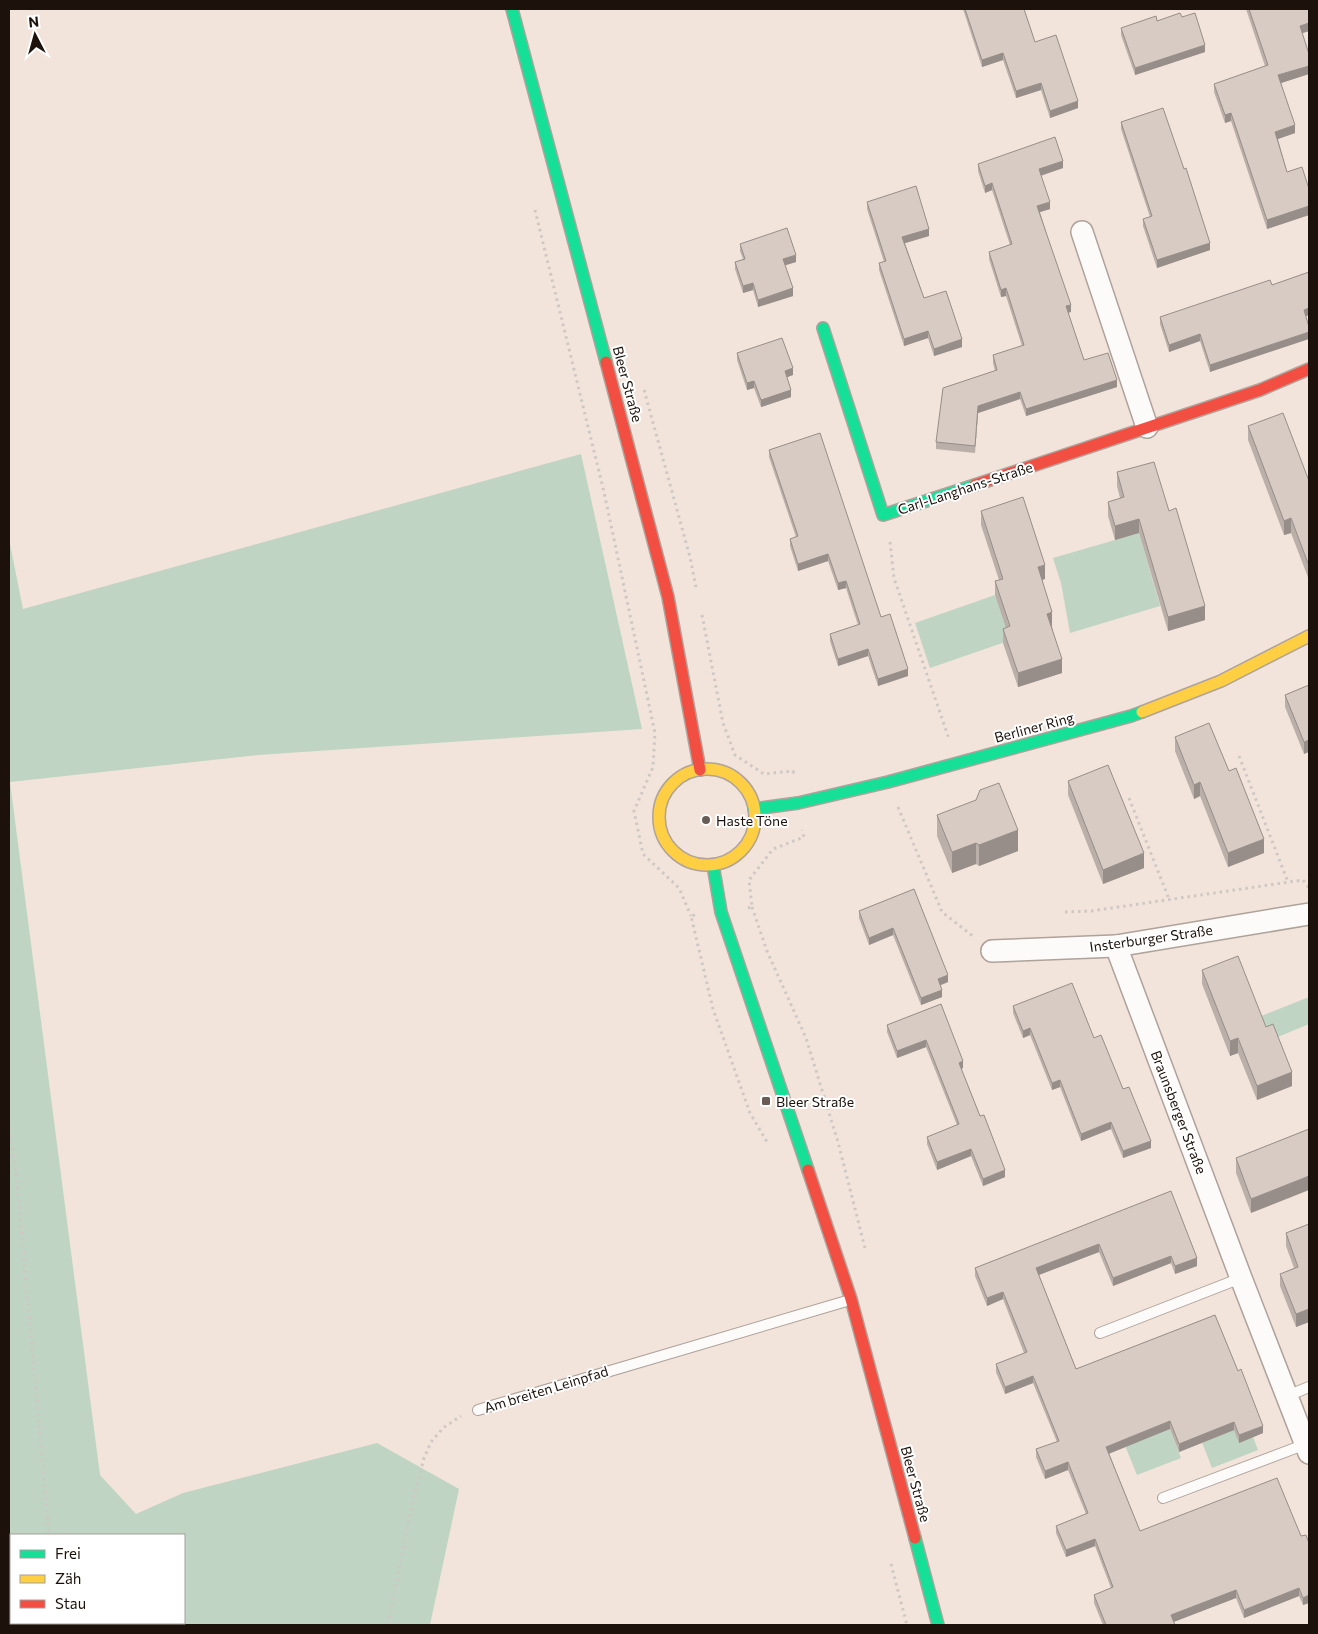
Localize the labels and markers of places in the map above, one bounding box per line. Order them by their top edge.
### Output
place label: Haste Töne [716,812,788,829]
marker: Haste Töne [700,814,712,826]
place label: Bleer Straße [776,1093,854,1110]
marker: Bleer Straße [760,1095,772,1107]

